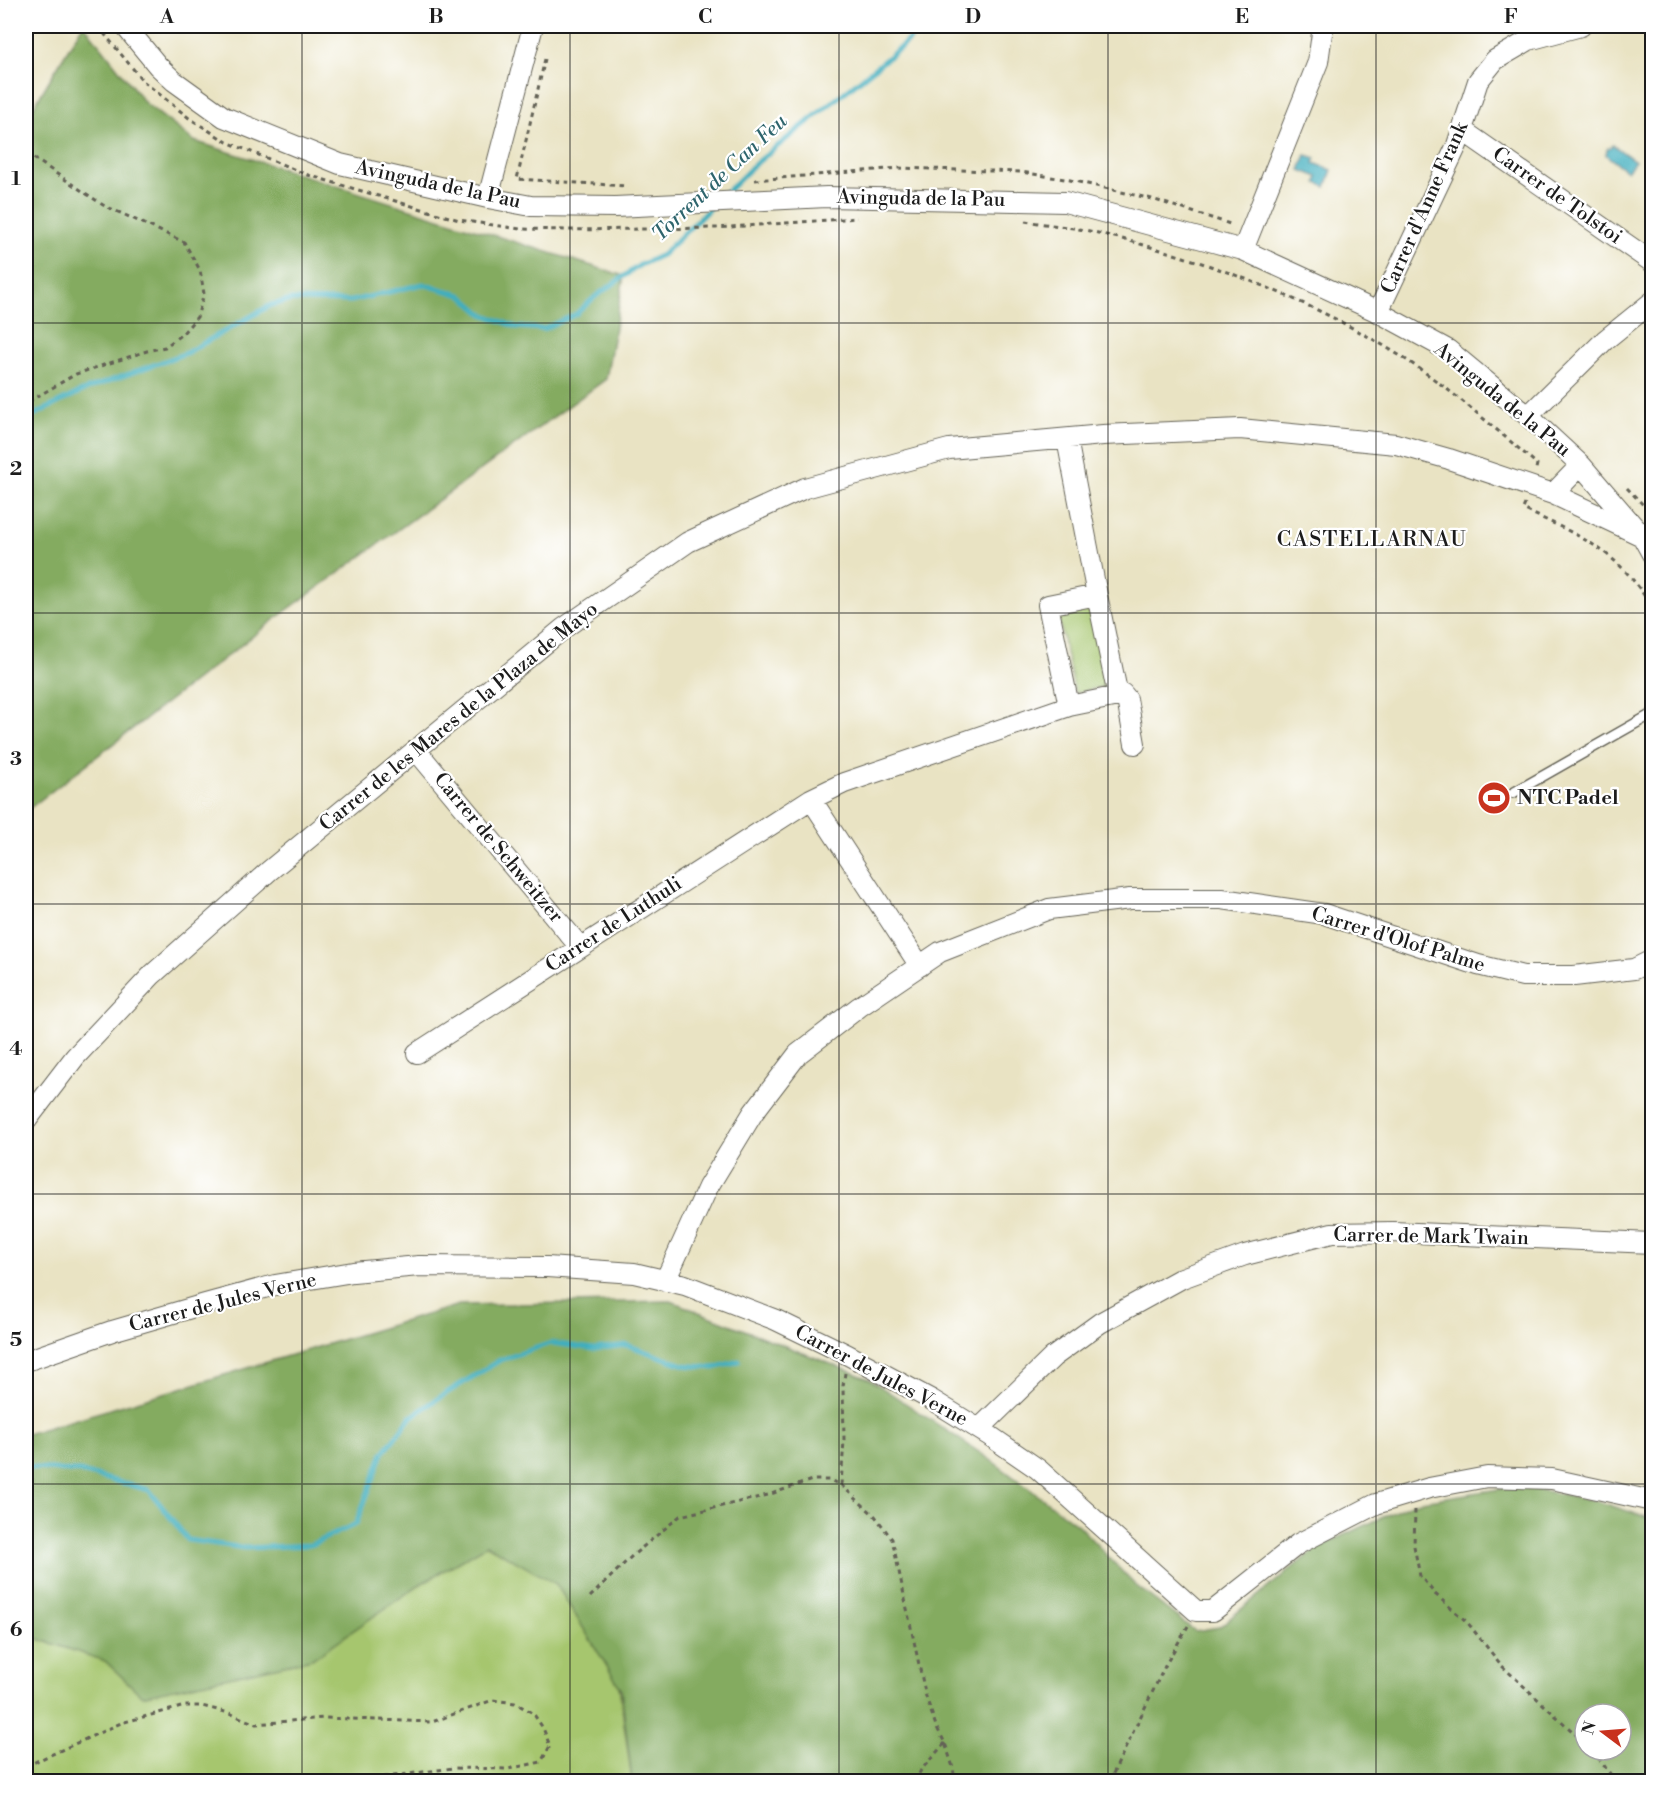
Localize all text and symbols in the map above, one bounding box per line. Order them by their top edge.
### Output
text: A [159,5,175,30]
text: B [428,5,444,30]
text: C [698,5,712,30]
text: D [965,5,981,30]
text: E [1235,5,1249,30]
text: F [1504,5,1518,30]
water label: Torrent de Can Feu [647,109,793,247]
street label: Carrer d'Anne Frank [1376,117,1475,298]
street label: Carrer de Tolstoi [1487,142,1627,250]
street label: Avinguda de la Pau [352,155,524,215]
text: 1 [11,167,21,192]
street label: Avinguda de la Pau [836,185,1006,213]
street label: Avinguda de la Pau [1428,337,1576,463]
text: 2 [10,457,22,482]
district label: CASTELLARNAU [1277,527,1467,553]
street label: Carrer de les Mares de la Plaza de Mayo [315,597,603,837]
text: 3 [10,747,22,772]
street label: Carrer de Schweitzer [428,768,568,929]
sports icon: NTC Padel [1476,780,1512,816]
place label: NTC Padel [1517,786,1619,811]
street label: Carrer de Luthuli [541,871,687,978]
street label: Carrer d'Olof Palme [1308,902,1488,978]
text: 4 [9,1037,23,1062]
street label: Carrer de Mark Twain [1333,1223,1529,1251]
street label: Carrer de Jules Verne [127,1268,319,1338]
street label: Carrer de Jules Verne [790,1320,972,1432]
text: 5 [10,1328,22,1353]
text: 6 [10,1618,23,1643]
north arrow [1573,1702,1633,1762]
text: N [1578,1719,1601,1737]

